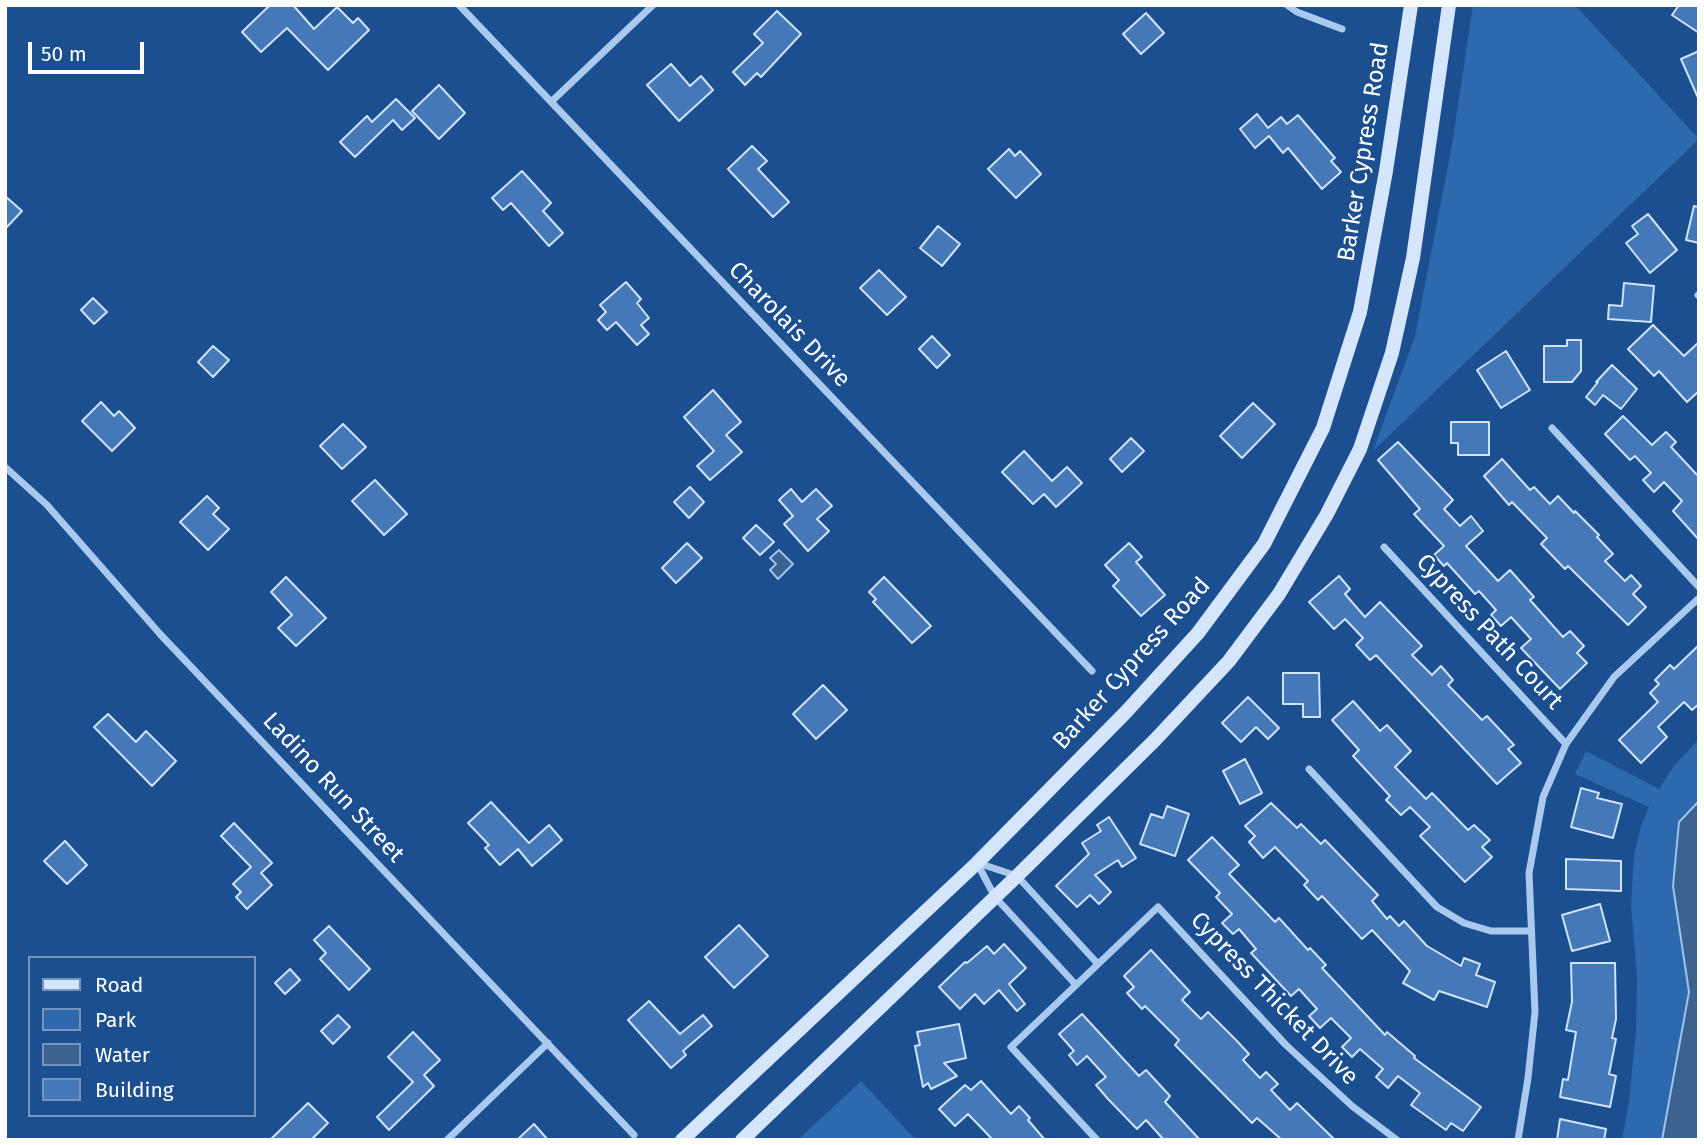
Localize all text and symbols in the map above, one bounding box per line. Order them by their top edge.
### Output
scale bar [32,28,147,72]
street label: Barker Cypress Road [1332,40,1396,264]
text: 50 m [41,41,87,67]
street label: Charolais Drive [722,256,856,394]
street label: Cypress Path Court [1410,548,1568,716]
street label: Barker Cypress Road [1047,572,1217,756]
street label: Ladino Run Street [256,707,410,869]
street label: Cypress Thicket Drive [1184,906,1364,1092]
legend [28,956,256,1117]
text: Road [95,972,143,998]
text: Park [95,1007,136,1033]
text: Water [95,1042,150,1068]
text: Building [95,1077,174,1103]

